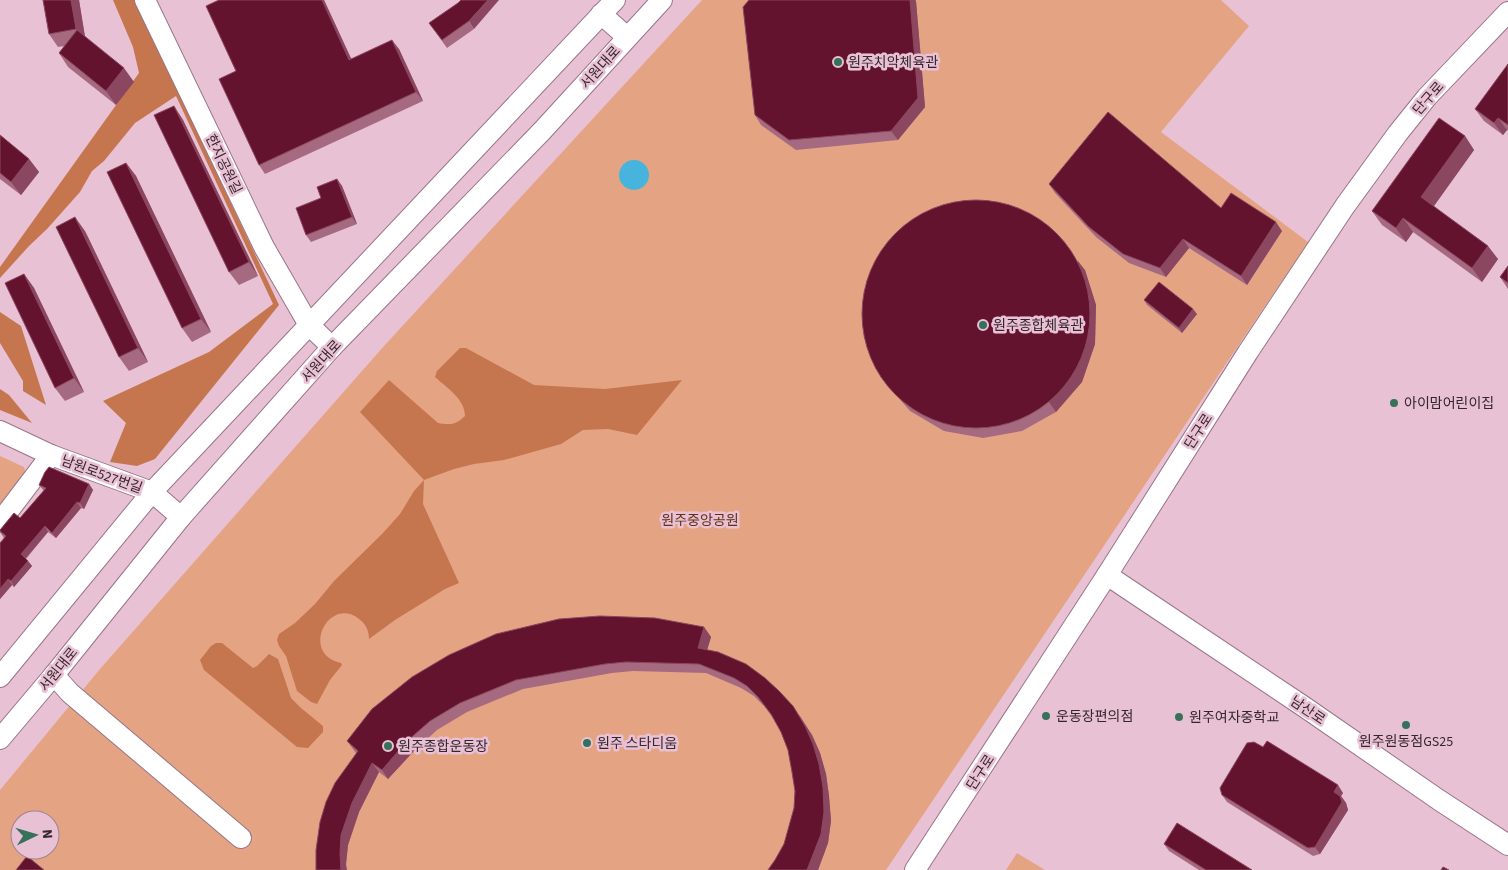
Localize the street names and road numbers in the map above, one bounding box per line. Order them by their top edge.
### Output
street label: 서원대로 [576,42,625,94]
street label: 단구로 [1409,77,1449,120]
street label: 한지공원길 [200,131,246,198]
street label: 서원대로 [297,336,346,388]
street label: 단구로 [1180,410,1218,453]
street label: 남원로527번길 [58,451,145,499]
street label: 서원대로 [35,643,83,696]
street label: 남산로 [1286,692,1329,730]
street label: 단구로 [962,751,1000,794]

